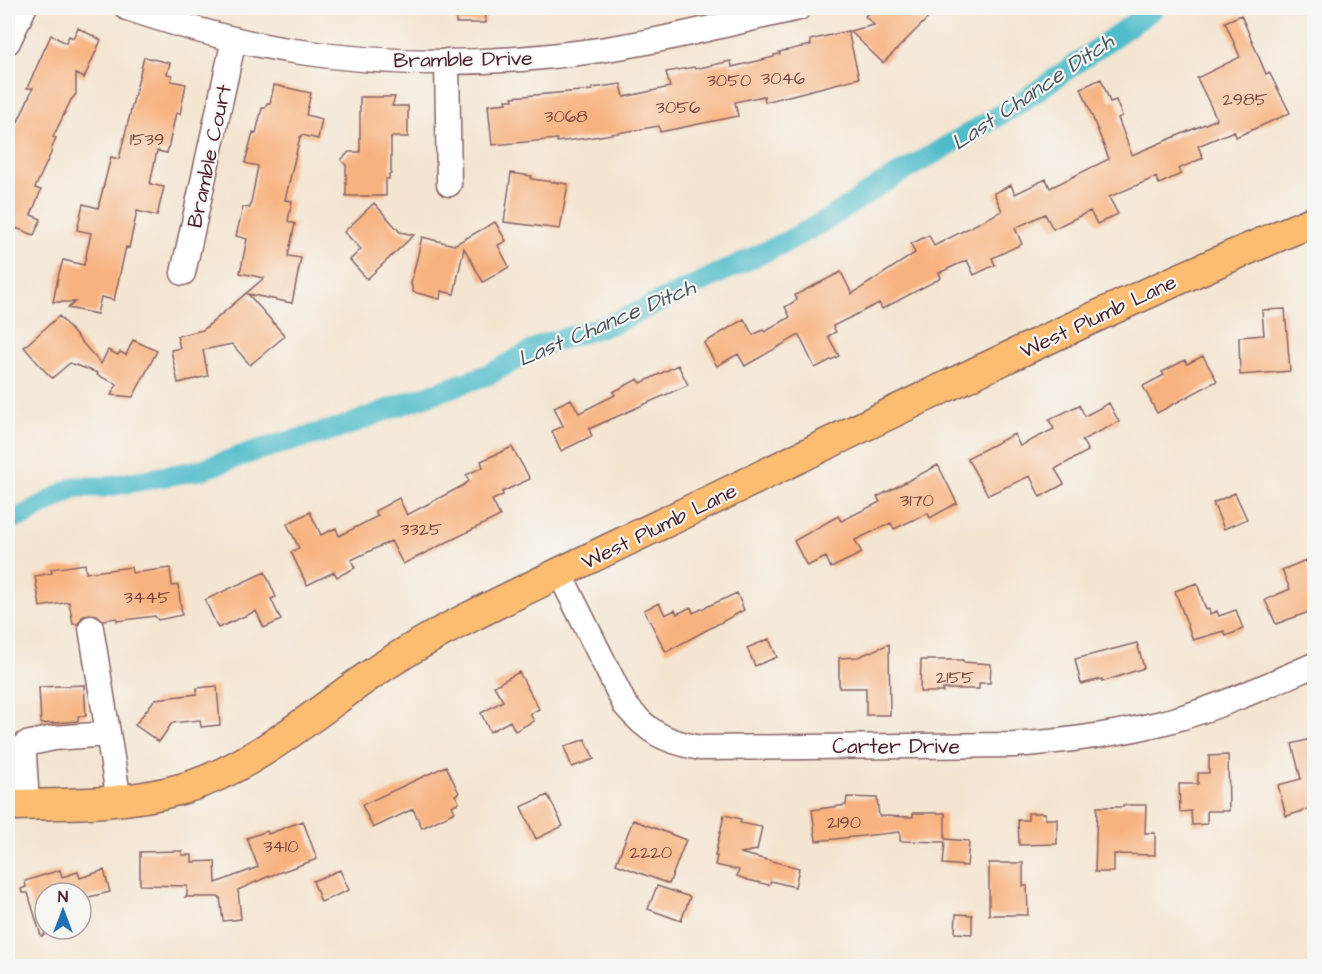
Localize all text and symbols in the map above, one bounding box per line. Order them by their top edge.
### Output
water label: Last Chance Ditch [946,26,1121,158]
street label: Bramble Drive [393,44,533,75]
house number: 3046 [761,66,805,91]
house number: 3050 [707,68,751,93]
street label: Bramble Court [180,81,239,230]
house number: 2985 [1223,87,1268,112]
house number: 3056 [656,95,700,120]
house number: 3068 [544,104,588,129]
house number: 1539 [130,127,164,152]
street label: West Plumb Lane [1015,267,1181,365]
water label: Last Chance Ditch [513,272,701,375]
street label: West Plumb Lane [577,476,742,577]
house number: 3170 [900,488,934,513]
house number: 3325 [400,517,442,542]
house number: 3445 [124,585,170,610]
house number: 2155 [936,665,974,690]
street label: Carter Drive [832,732,960,761]
house number: 2190 [827,810,861,835]
house number: 3410 [263,834,299,859]
house number: 2220 [630,840,672,865]
north arrow [33,881,93,941]
text: N [58,886,68,908]

